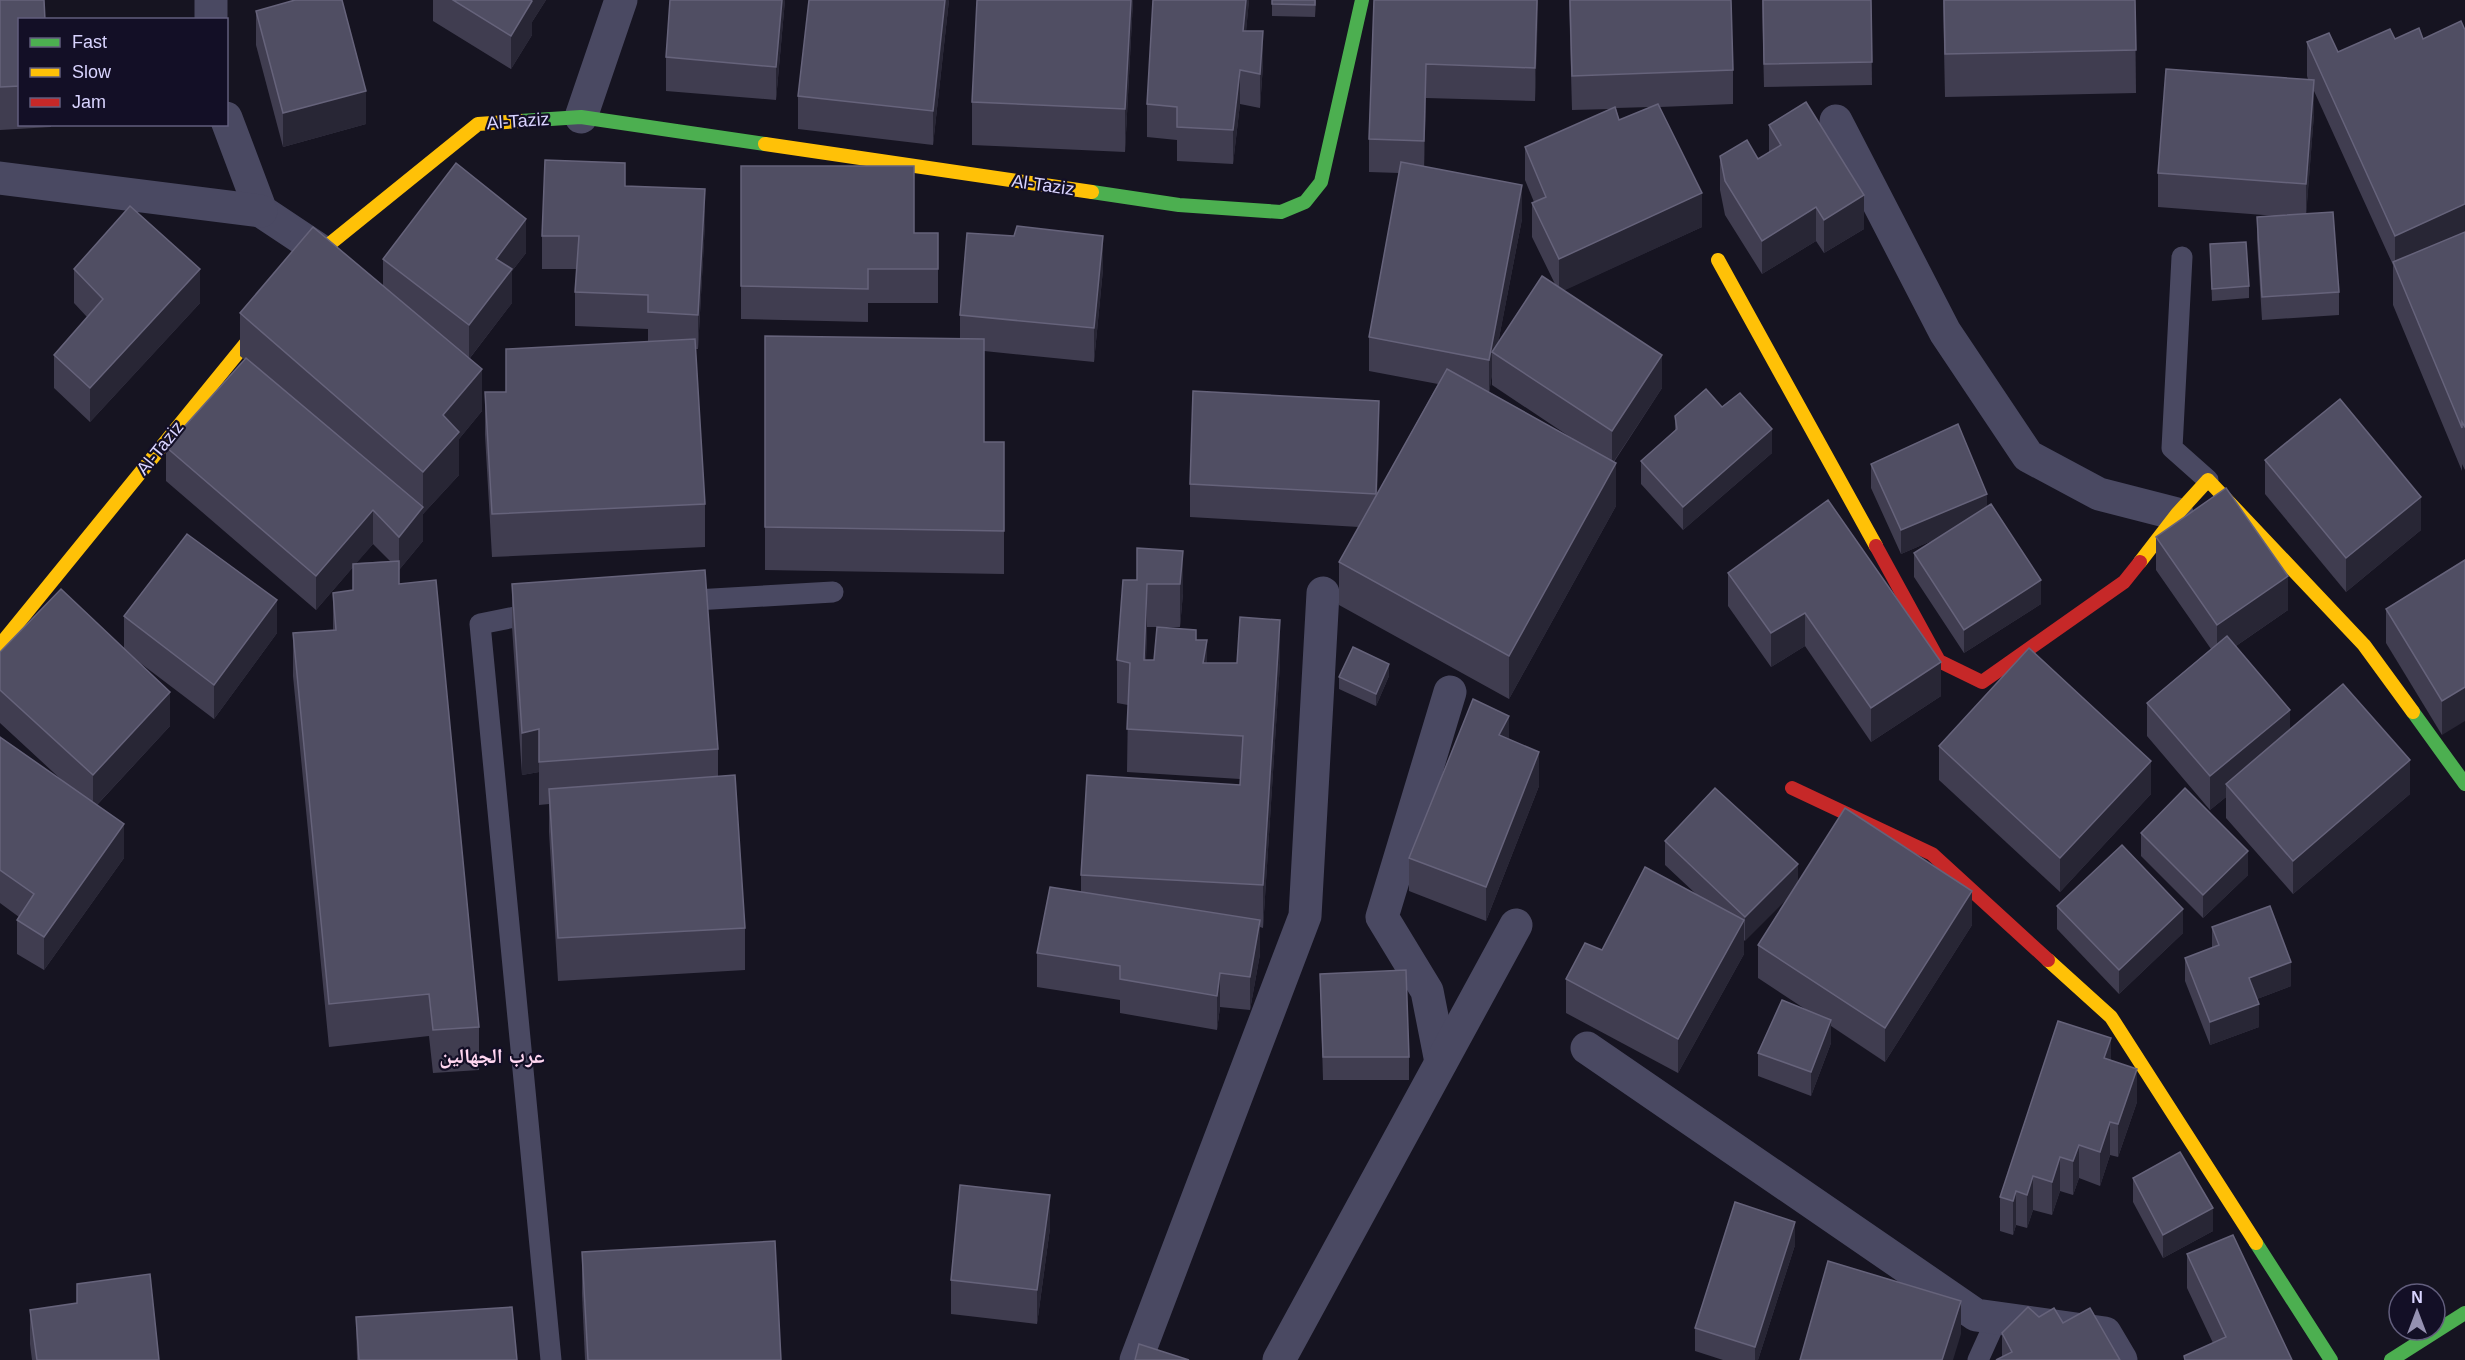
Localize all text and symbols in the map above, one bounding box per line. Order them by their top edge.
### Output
legend [18,18,228,126]
text: Fast [72,32,107,52]
text: Slow [72,62,112,82]
text: Jam [72,92,106,112]
street label: Al-Taziz [486,109,550,133]
street label: Al-Taziz [1010,171,1076,199]
street label: Al-Taziz [132,417,188,479]
district label: عرب الجهالين [439,1044,545,1069]
north arrow [2387,1282,2447,1342]
text: N [2411,1289,2423,1306]

